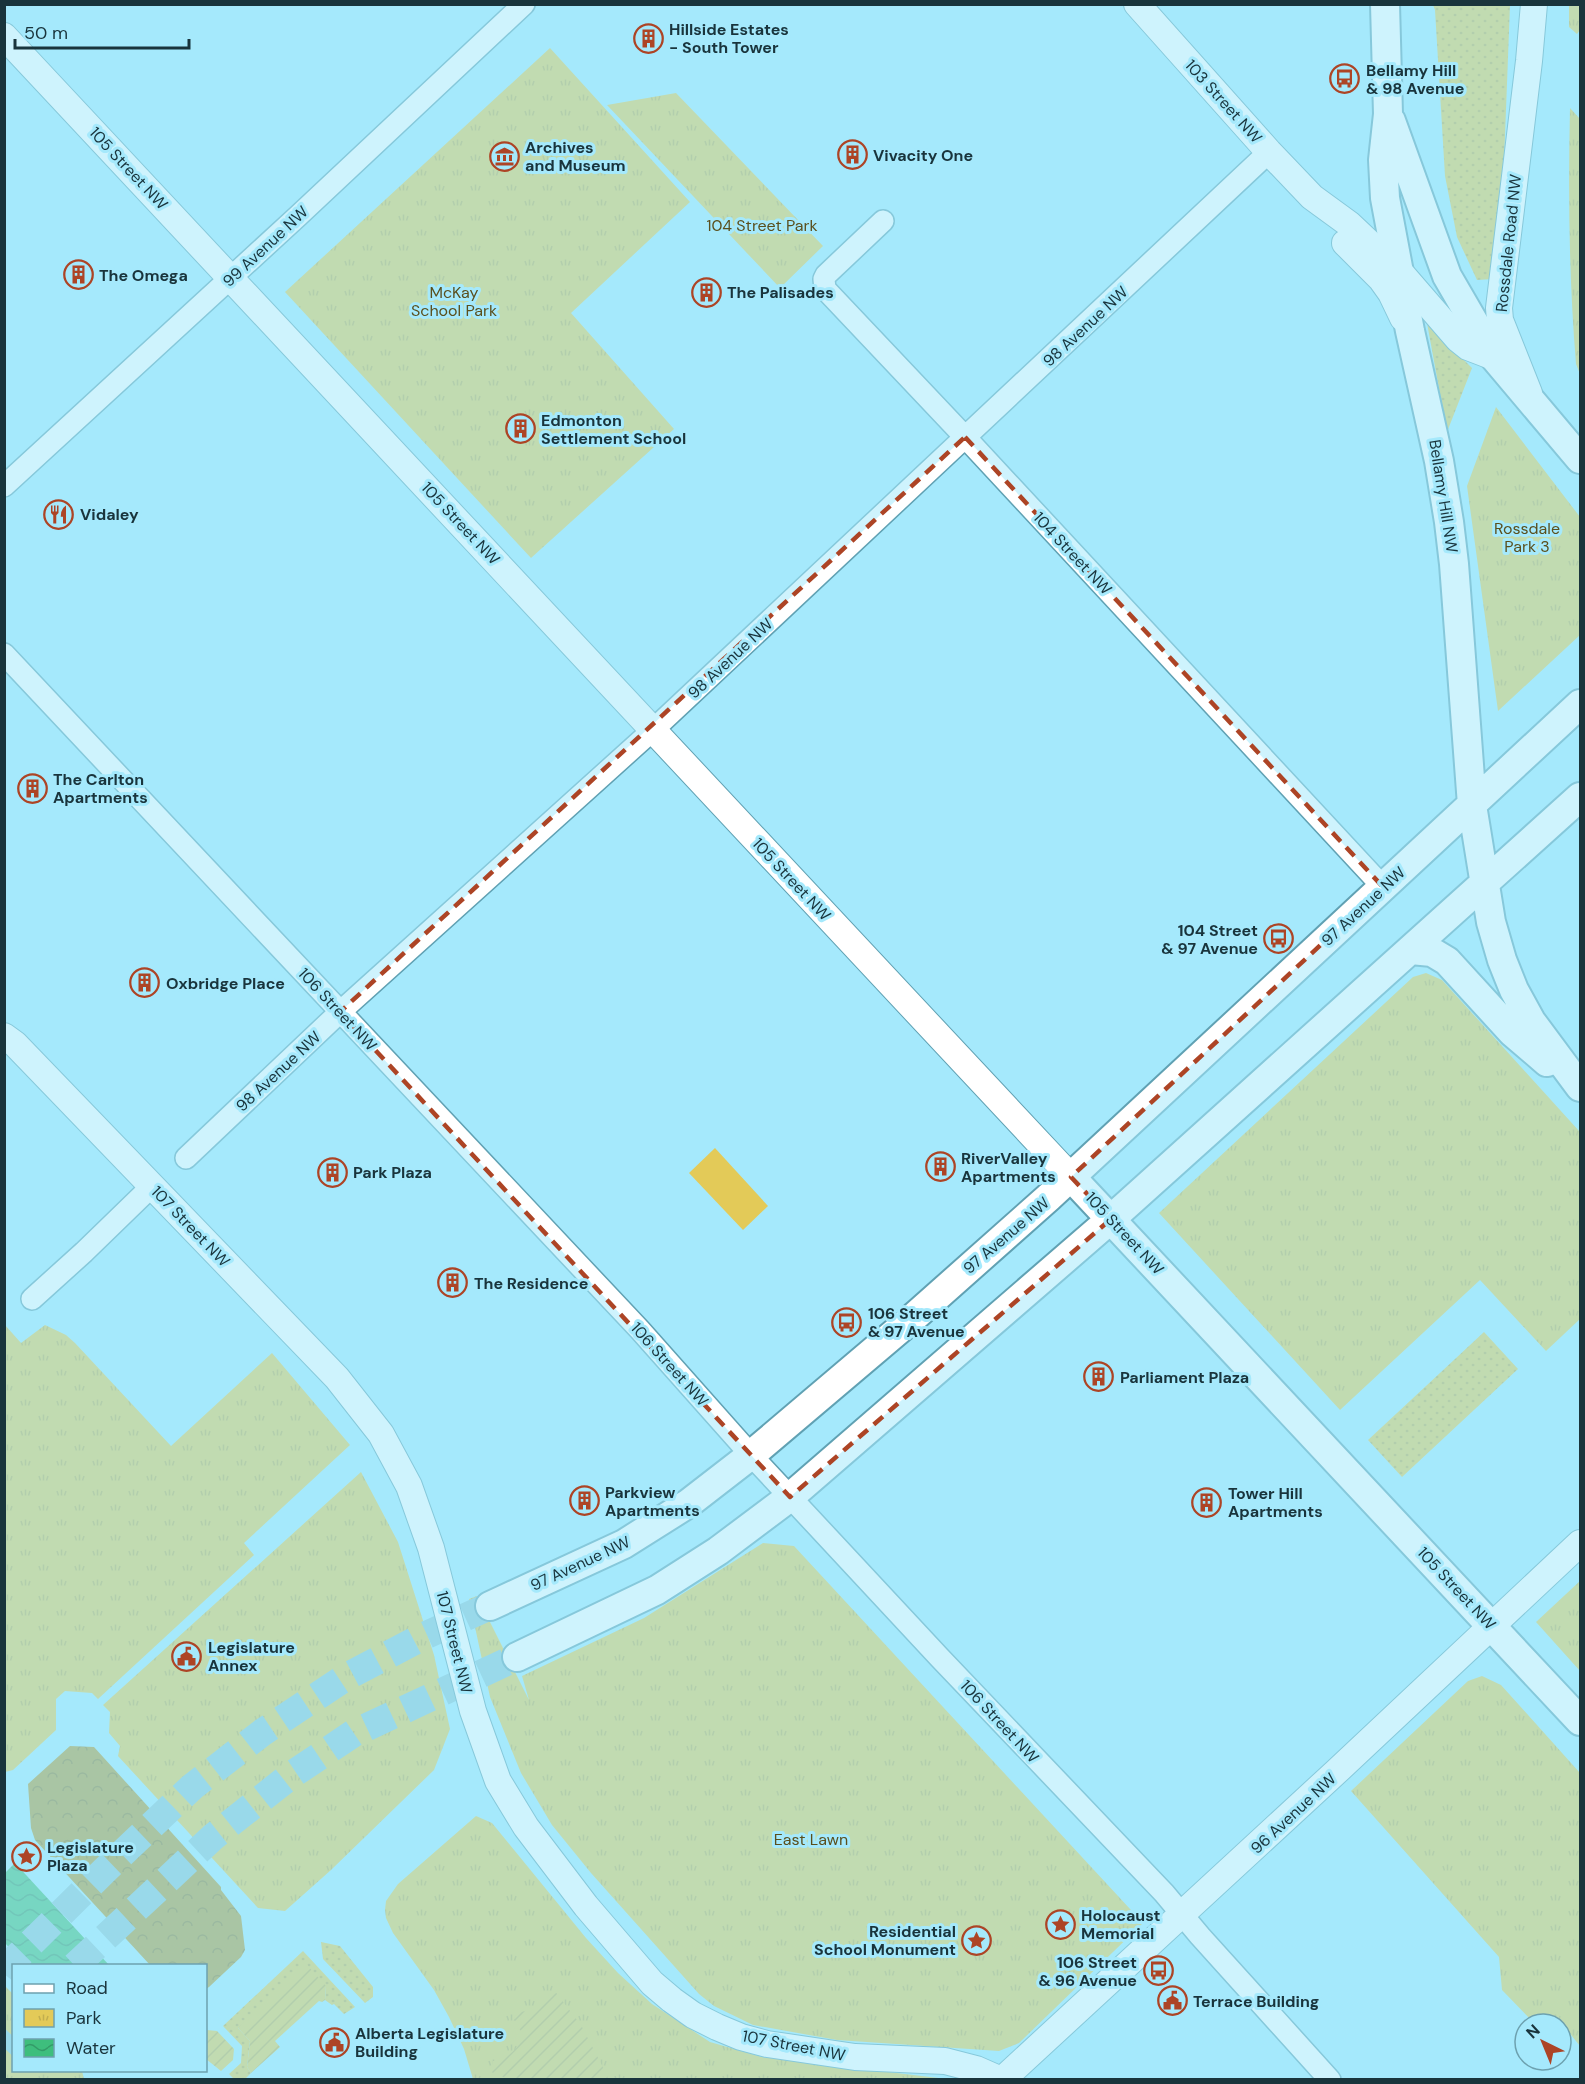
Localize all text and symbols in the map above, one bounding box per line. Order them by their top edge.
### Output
scale bar [15,12,189,50]
place label: Hillside Estates - South Tower [669,19,789,58]
text: 50 m [24,21,68,45]
building icon: Hillside Estates - South Tower [632,22,664,54]
street label: 103 Street NW [1180,55,1267,148]
place label: Bellamy Hill & 98 Avenue [1366,60,1464,99]
bus stop icon: Bellamy Hill & 98 Avenue [1329,63,1361,95]
street label: 105 Street NW [85,122,173,215]
place label: Archives and Museum [525,137,626,176]
building icon: Vivacity One [836,139,868,171]
museum icon: Archives and Museum [488,140,520,172]
place label: Vivacity One [873,145,973,166]
street label: Rossdale Road NW [1491,173,1526,313]
street label: 99 Avenue NW [218,201,313,291]
park label: 104 Street Park [706,215,818,236]
building icon: The Omega [62,259,94,291]
place label: The Omega [99,265,188,286]
building icon: The Palisades [690,276,722,308]
street label: 98 Avenue NW [1038,281,1133,371]
park label: McKay School Park [411,282,497,321]
place label: The Palisades [727,282,834,303]
place label: Edmonton Settlement School [541,410,686,449]
building icon: Edmonton Settlement School [504,413,536,445]
street label: Bellamy Hill NW [1424,438,1463,555]
street label: 105 Street NW [417,477,505,570]
restaurant icon: Vidaley [43,498,75,530]
place label: Vidaley [80,504,139,525]
street label: 104 Street NW [1029,507,1117,600]
park label: Rossdale Park 3 [1494,518,1560,557]
street label: 98 Avenue NW [683,613,778,703]
place label: The Carlton Apartments [53,769,148,808]
building icon: The Carlton Apartments [16,772,48,804]
street label: 105 Street NW [748,833,836,926]
street label: 97 Avenue NW [1317,862,1410,951]
place label: 104 Street & 97 Avenue [1161,920,1258,959]
bus stop icon: 104 Street & 97 Avenue [1263,923,1295,955]
street label: 106 Street NW [294,963,382,1056]
building icon: Oxbridge Place [129,967,161,999]
place label: Oxbridge Place [166,973,285,994]
street label: 98 Avenue NW [231,1026,326,1116]
place label: RiverValley Apartments [961,1148,1056,1187]
building icon: RiverValley Apartments [924,1151,956,1183]
building icon: Park Plaza [316,1156,348,1188]
place label: Park Plaza [353,1162,432,1183]
street label: 107 Street NW [147,1181,235,1272]
street label: 105 Street NW [1081,1187,1169,1280]
street label: 97 Avenue NW [959,1192,1054,1279]
building icon: The Residence [437,1267,469,1299]
place label: The Residence [474,1273,588,1294]
place label: 106 Street & 97 Avenue [868,1303,965,1342]
bus stop icon: 106 Street & 97 Avenue [831,1306,863,1338]
street label: 106 Street NW [626,1318,713,1411]
building icon: Parliament Plaza [1083,1361,1115,1393]
place label: Parliament Plaza [1120,1367,1249,1388]
place label: Parkview Apartments [605,1482,700,1521]
place label: Tower Hill Apartments [1228,1483,1323,1522]
building icon: Parkview Apartments [568,1485,600,1517]
building icon: Tower Hill Apartments [1191,1486,1223,1518]
street label: 97 Avenue NW [527,1531,634,1596]
street label: 105 Street NW [1413,1542,1501,1635]
street label: 107 Street NW [432,1589,477,1696]
place label: Legislature Annex [208,1637,295,1676]
public building icon: Legislature Annex [171,1640,203,1672]
street label: 106 Street NW [956,1675,1044,1768]
street label: 96 Avenue NW [1246,1768,1341,1858]
park label: East Lawn [774,1829,848,1850]
place label: Legislature Plaza [47,1837,134,1876]
place icon: Legislature Plaza [10,1840,42,1872]
place label: Holocaust Memorial [1081,1905,1160,1944]
place icon: Holocaust Memorial [1044,1908,1076,1940]
place label: Residential School Monument [814,1921,956,1960]
place icon: Residential School Monument [961,1924,993,1956]
place label: 106 Street & 96 Avenue [1039,1952,1137,1991]
bus stop icon: 106 Street & 96 Avenue [1142,1955,1174,1987]
legend [12,1964,207,2072]
text: Road [66,1976,108,2000]
public building icon: Terrace Building [1156,1985,1188,2017]
place label: Terrace Building [1193,1991,1319,2012]
text: Park [66,2006,102,2030]
north arrow [1513,2012,1573,2072]
text: N [1522,2020,1545,2043]
place label: Alberta Legislature Building [355,2023,504,2062]
street label: 107 Street NW [741,2025,848,2066]
public building icon: Alberta Legislature Building [318,2026,350,2058]
text: Water [66,2036,116,2060]

